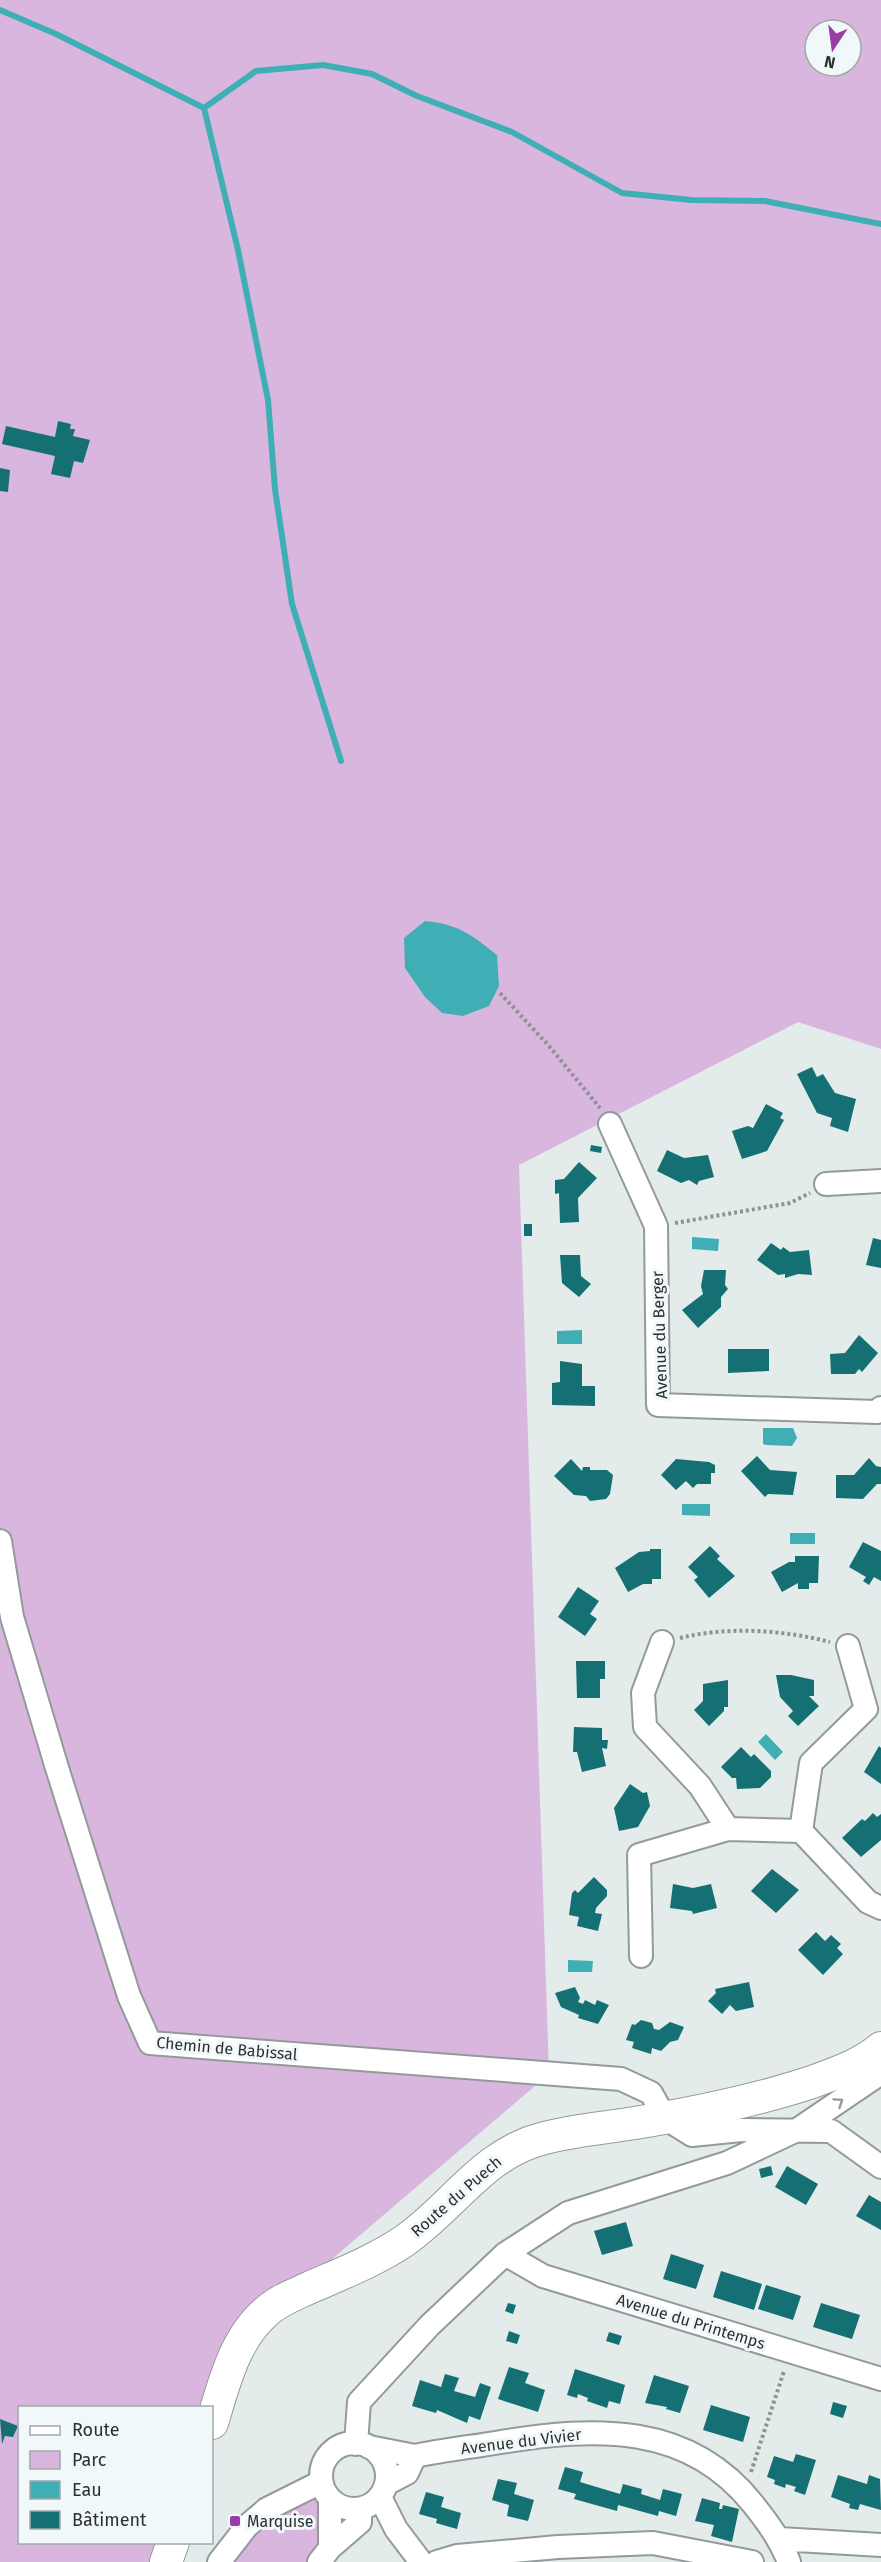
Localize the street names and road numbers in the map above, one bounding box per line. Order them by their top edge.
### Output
street label: Avenue du Berger [648,1270,671,1399]
street label: Chemin de Babissal [156,2033,299,2064]
street label: Route du Puech [407,2152,505,2241]
street label: Avenue du Printemps [614,2290,767,2353]
street label: Avenue du Vivier [460,2425,583,2458]

